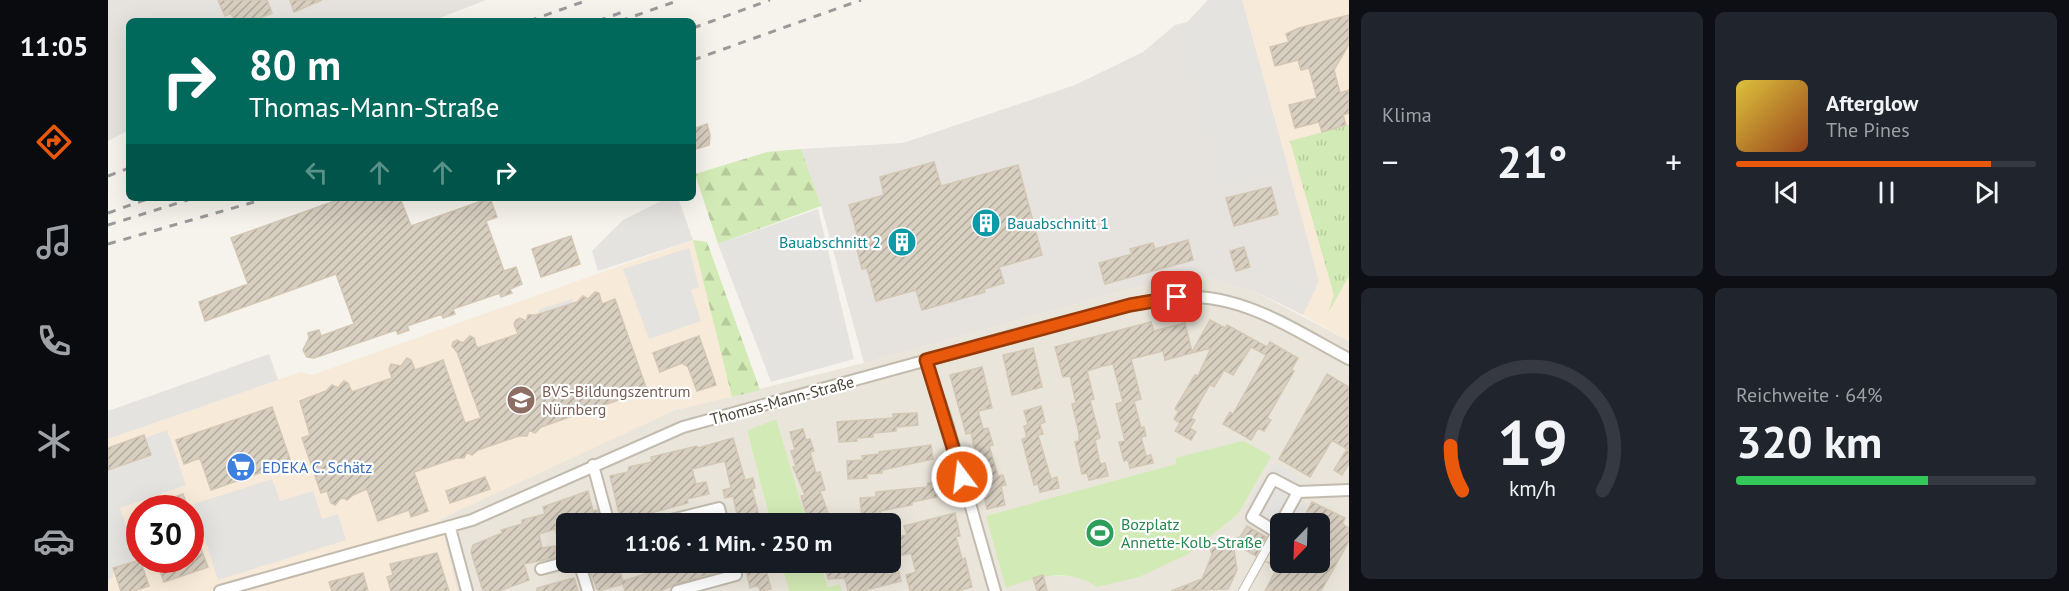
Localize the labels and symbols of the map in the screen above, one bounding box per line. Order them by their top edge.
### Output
building icon: Bauabschnitt 1 [970,207,1002,239]
place label: Bauabschnitt 1 [1007,213,1109,233]
building icon: Bauabschnitt 2 [886,226,918,258]
place label: Bauabschnitt 2 [779,232,881,252]
pin [1151,271,1202,322]
street label: Thomas-Mann-Straße [708,371,856,429]
place label: BVS-Bildungszentrum Nürnberg [542,381,691,419]
school or university icon: BVS-Bildungszentrum Nürnberg [505,384,537,416]
position arrow [930,445,994,509]
supermarket icon: EDEKA C. Schätz [225,451,257,483]
place label: EDEKA C. Schätz [262,457,372,477]
speed limit sign: 30 [126,495,204,573]
north arrow [1270,513,1330,573]
place label: Bozplatz Annette-Kolb-Straße [1121,514,1262,552]
sports icon: Bozplatz Annette-Kolb-Straße [1084,517,1116,549]

